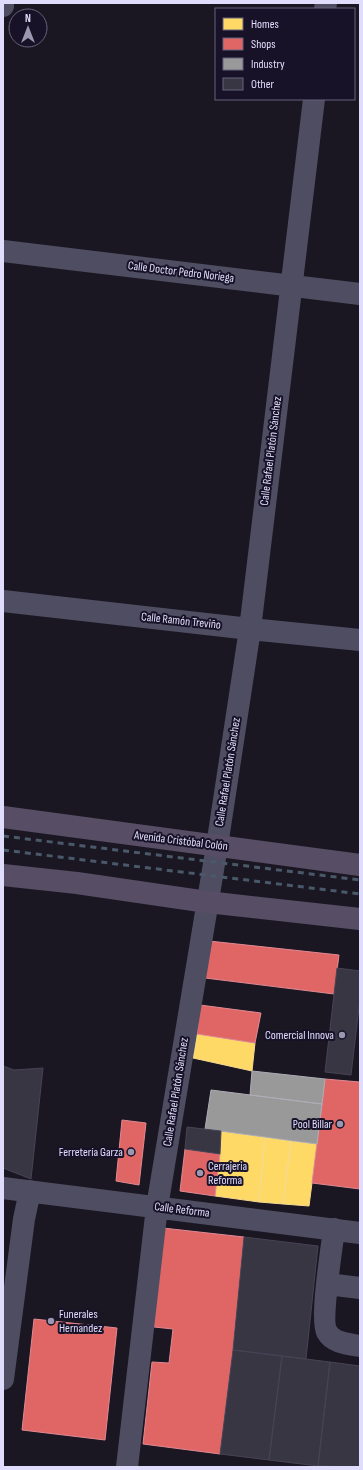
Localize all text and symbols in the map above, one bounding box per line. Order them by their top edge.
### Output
north arrow [8,8,48,48]
legend [215,8,355,100]
text: N [25,12,31,25]
text: Homes [251,17,279,32]
text: Shops [251,37,276,52]
text: Industry [251,57,285,72]
text: Other [251,77,275,92]
street label: Calle Doctor Pedro Noriega [127,258,235,286]
street label: Calle Rafael Platón Sánchez [257,395,285,506]
street label: Calle Ramón Treviño [140,609,222,633]
street label: Calle Rafael Platón Sánchez [212,716,244,827]
street label: Avenida Cristóbal Colón [132,828,229,854]
place label: Comercial Innova [265,1028,334,1043]
marker: Comercial Innova [337,1030,347,1040]
street label: Calle Rafael Platón Sánchez [160,1036,192,1147]
place label: Pool Billar [293,1117,333,1132]
marker: Pool Billar [335,1119,345,1129]
place label: Ferretería Garza [59,1145,123,1160]
marker: Ferretería Garza [126,1147,136,1157]
place label: Cerrajeria Reforma [208,1159,248,1188]
marker: Cerrajeria Reforma [195,1168,205,1178]
street label: Calle Reforma [153,1199,211,1221]
place label: Funerales Hernandez [59,1307,103,1336]
marker: Funerales Hernandez [46,1316,56,1326]

